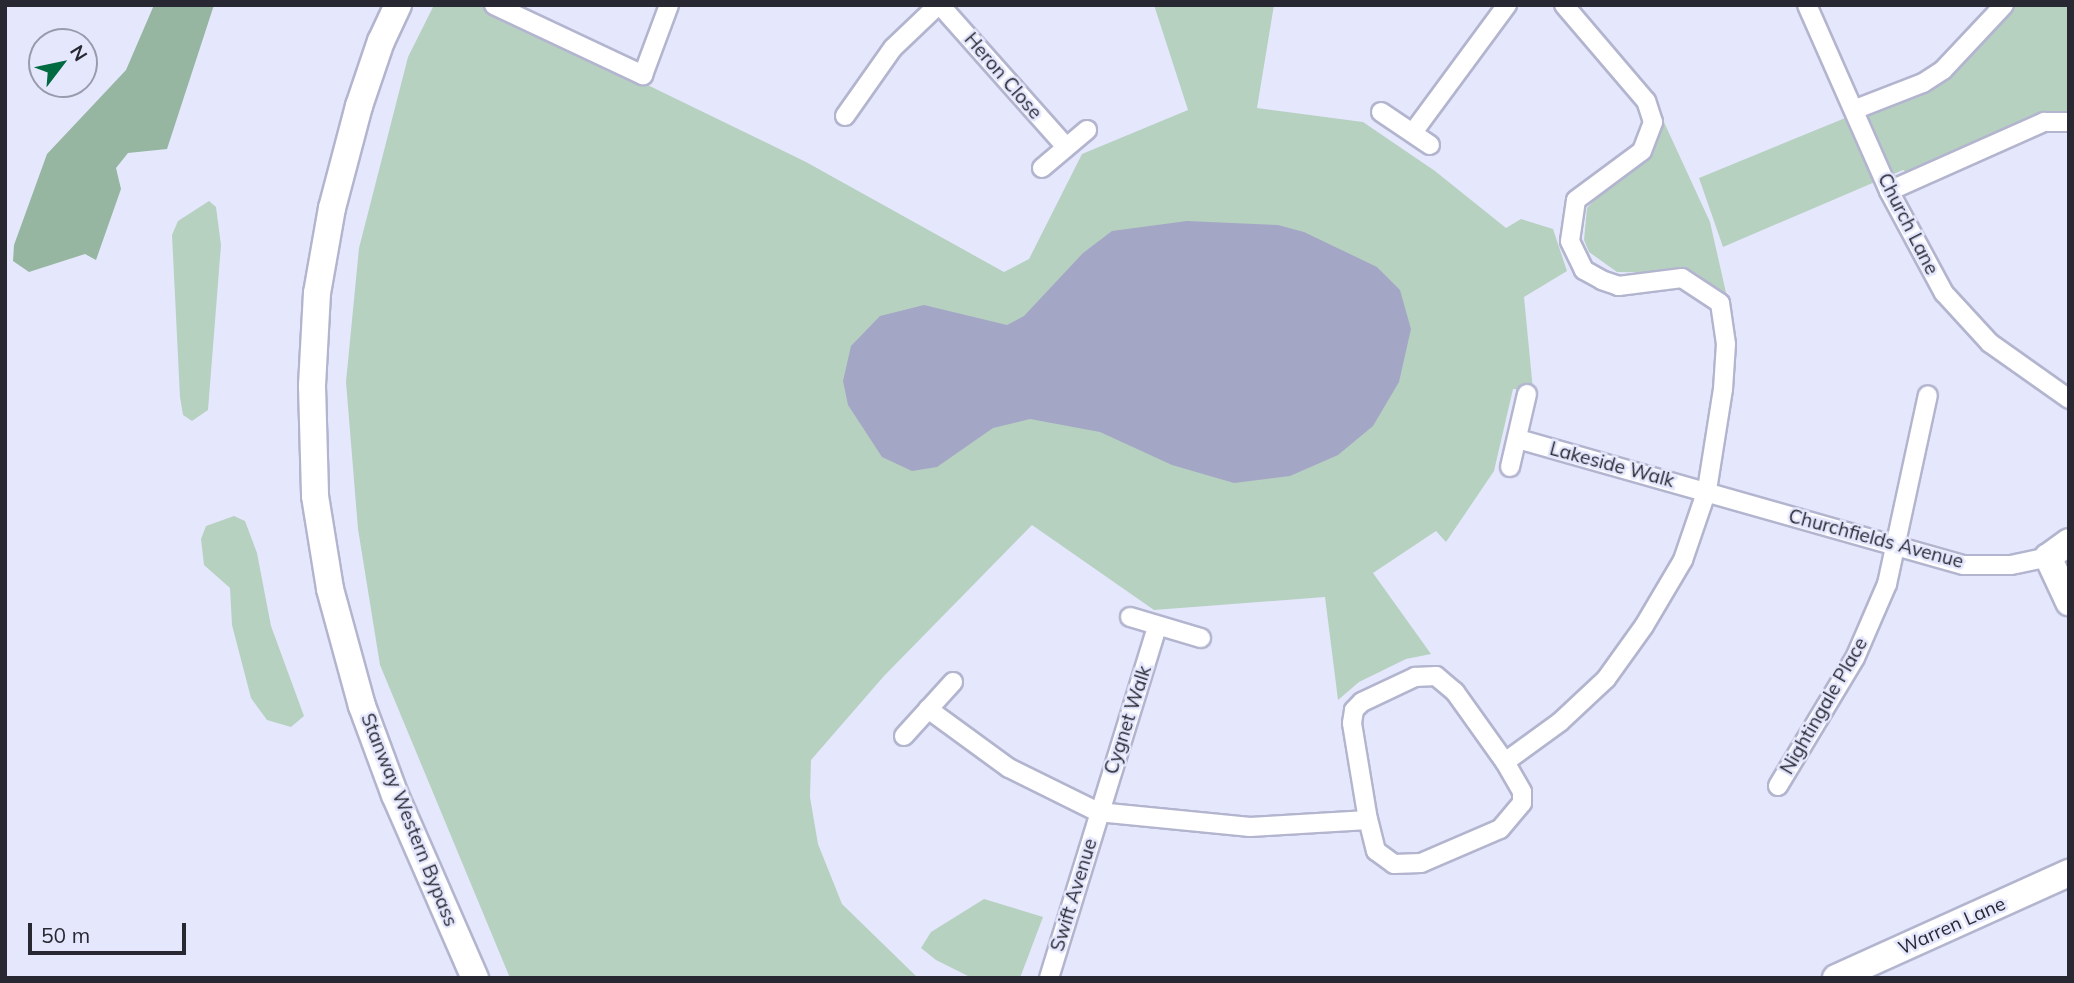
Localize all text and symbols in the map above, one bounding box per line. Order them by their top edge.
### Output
north arrow [28,28,98,98]
street label: Heron Close [959,28,1047,124]
text: N [65,40,93,65]
street label: Church Lane [1873,170,1943,278]
street label: Lakeside Walk [1547,437,1677,493]
street label: Churchfields Avenue [1786,505,1966,573]
street label: Nightingale Place [1776,634,1872,778]
street label: Cygnet Walk [1100,663,1156,777]
street label: Stanway Western Bypass [356,710,462,930]
street label: Swift Avenue [1046,836,1102,954]
street label: Warren Lane [1895,892,2009,960]
scale bar [32,909,189,953]
text: 50 m [41,922,90,948]

